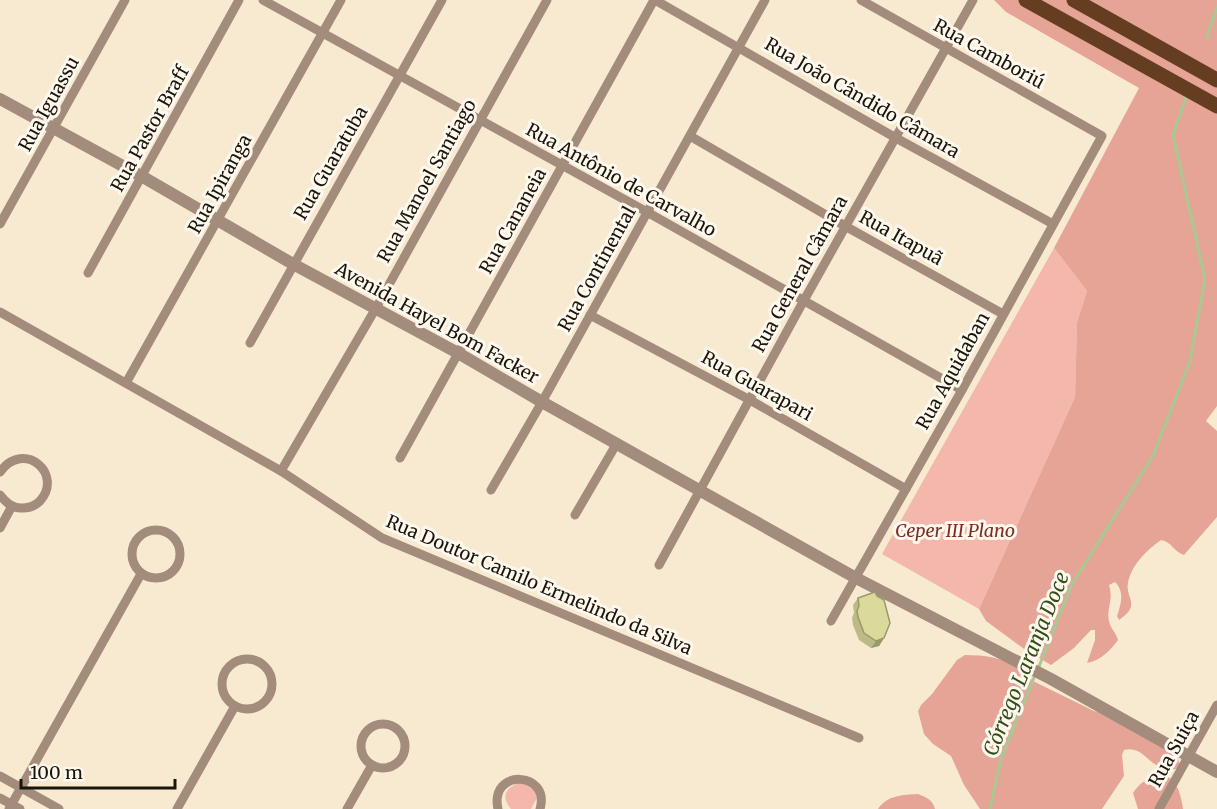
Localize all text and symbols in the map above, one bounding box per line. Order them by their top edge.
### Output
street label: Rua Camboriú [930,14,1049,94]
street label: Rua João Cândido Câmara [761,32,964,163]
street label: Rua Iguassu [13,52,84,155]
street label: Rua Pastor Braff [106,61,194,196]
street label: Rua Manoel Santiago [372,95,481,266]
street label: Rua Guaratuba [289,101,373,224]
street label: Rua Antônio de Carvalho [522,118,720,241]
street label: Rua Ipiranga [183,130,257,238]
street label: Rua Cananeia [474,164,551,278]
street label: Rua General Câmara [747,191,852,356]
street label: Rua Continental [553,202,641,335]
street label: Rua Itapuã [855,205,947,270]
street label: Avenida Hayel Bom Facker [331,256,543,388]
street label: Rua Aquidaban [911,308,994,434]
street label: Rua Guarapari [698,346,817,426]
street label: Rua Doutor Camilo Ermelindo da Silva [383,509,696,660]
park label: Ceper III Plano [895,519,1015,542]
water label: Córrego Laranja Doce [977,568,1074,759]
street label: Rua Suiça [1143,706,1204,791]
scale bar [21,752,176,790]
text: 100 m [30,761,83,784]

